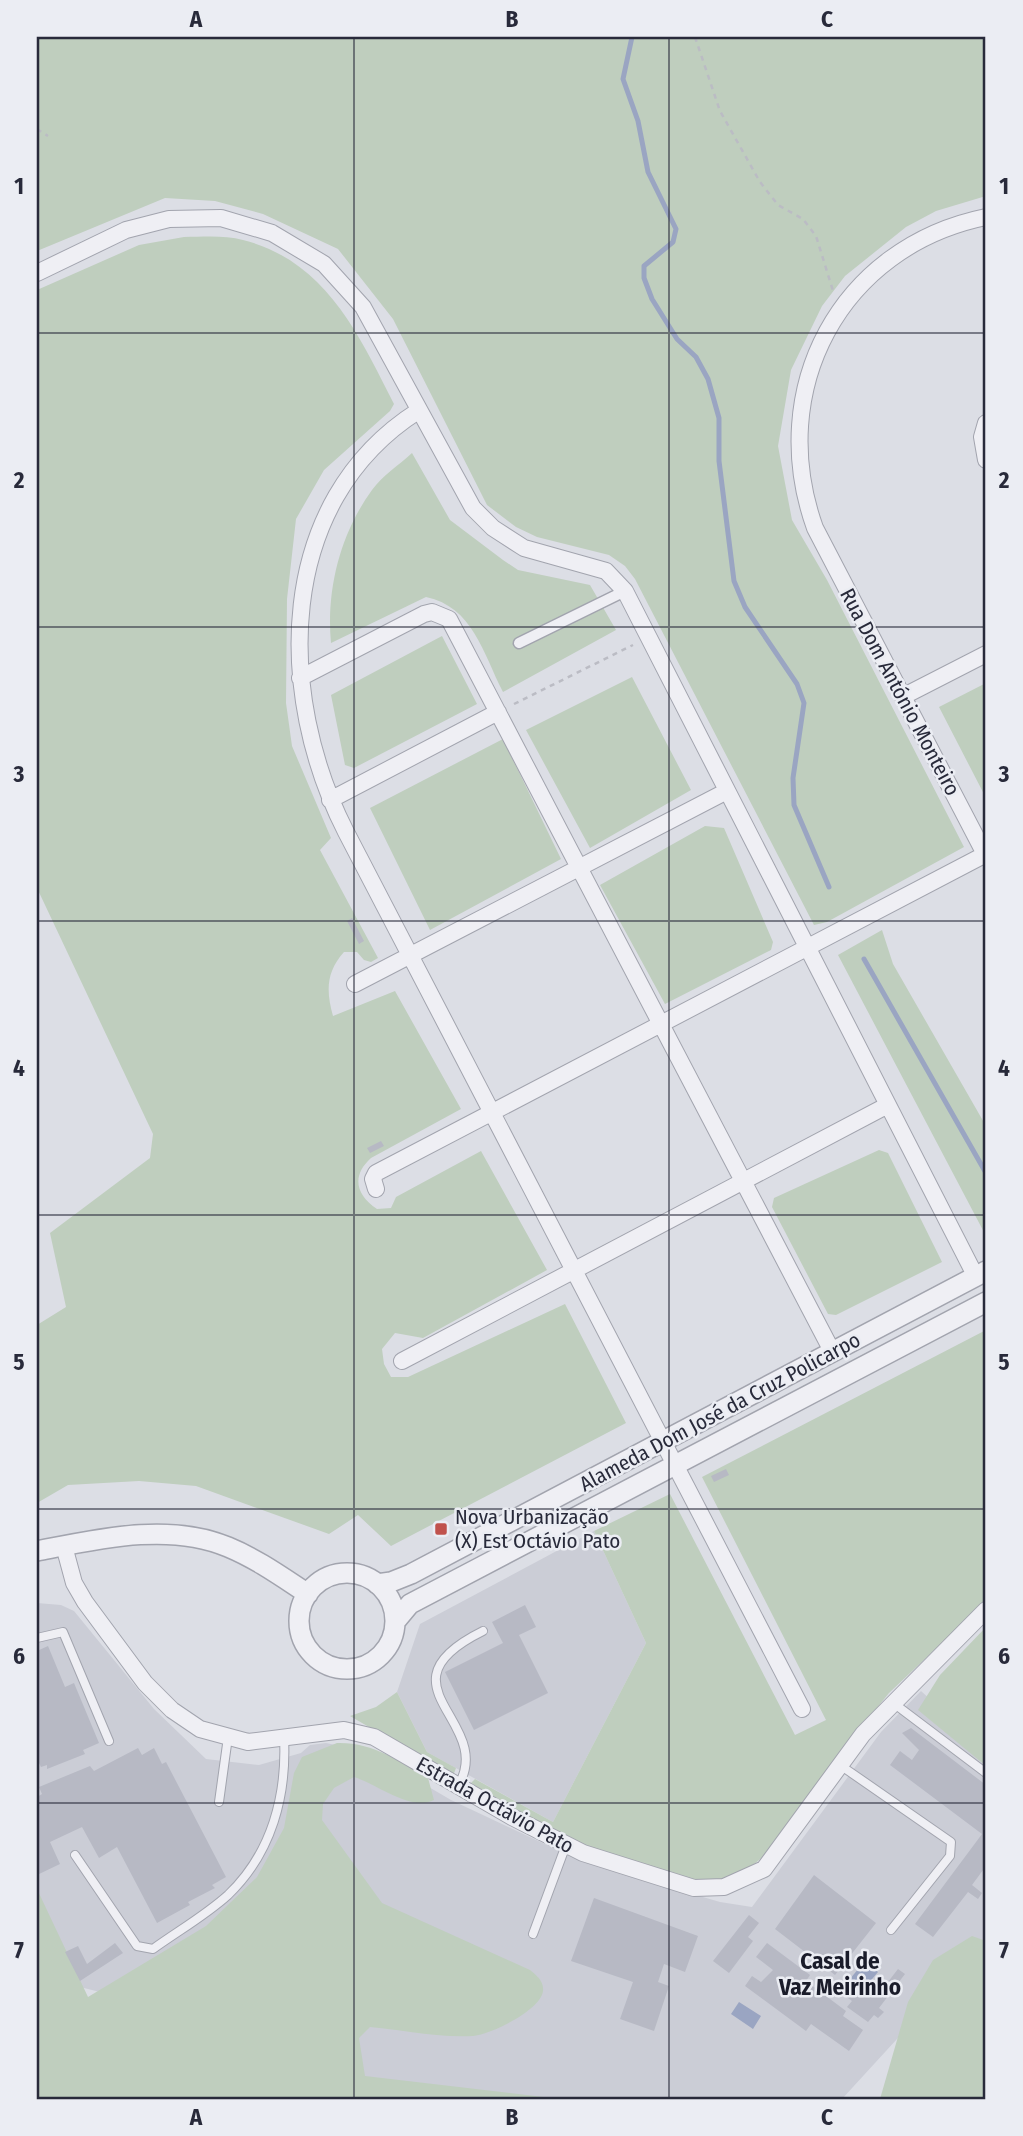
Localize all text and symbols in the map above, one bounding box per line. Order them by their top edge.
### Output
text: A [189,5,203,33]
text: B [506,5,519,33]
text: C [821,5,833,33]
text: 1 [14,172,24,200]
text: 1 [999,172,1009,200]
text: 2 [13,466,25,494]
text: 2 [998,466,1010,494]
street label: Rua Dom António Monteiro [834,584,966,800]
text: 3 [13,760,25,788]
text: 3 [998,760,1010,788]
text: 4 [13,1054,25,1082]
text: 4 [998,1054,1010,1082]
street label: Alameda Dom José da Cruz Policarpo [575,1327,865,1497]
text: 5 [13,1348,25,1376]
text: 5 [998,1348,1010,1376]
place label: Nova Urbanização (X) Est Octávio Pato [455,1504,620,1554]
marker: Nova Urbanização (X) Est Octávio Pato [433,1521,449,1537]
text: 6 [13,1642,25,1670]
text: 6 [998,1642,1010,1670]
street label: Estrada Octávio Pato [412,1751,578,1859]
text: 7 [14,1936,24,1964]
text: 7 [999,1936,1009,1964]
district label: Casal de Vaz Meirinho [778,1947,901,2001]
text: A [189,2103,203,2131]
text: B [506,2103,519,2131]
text: C [821,2103,833,2131]

